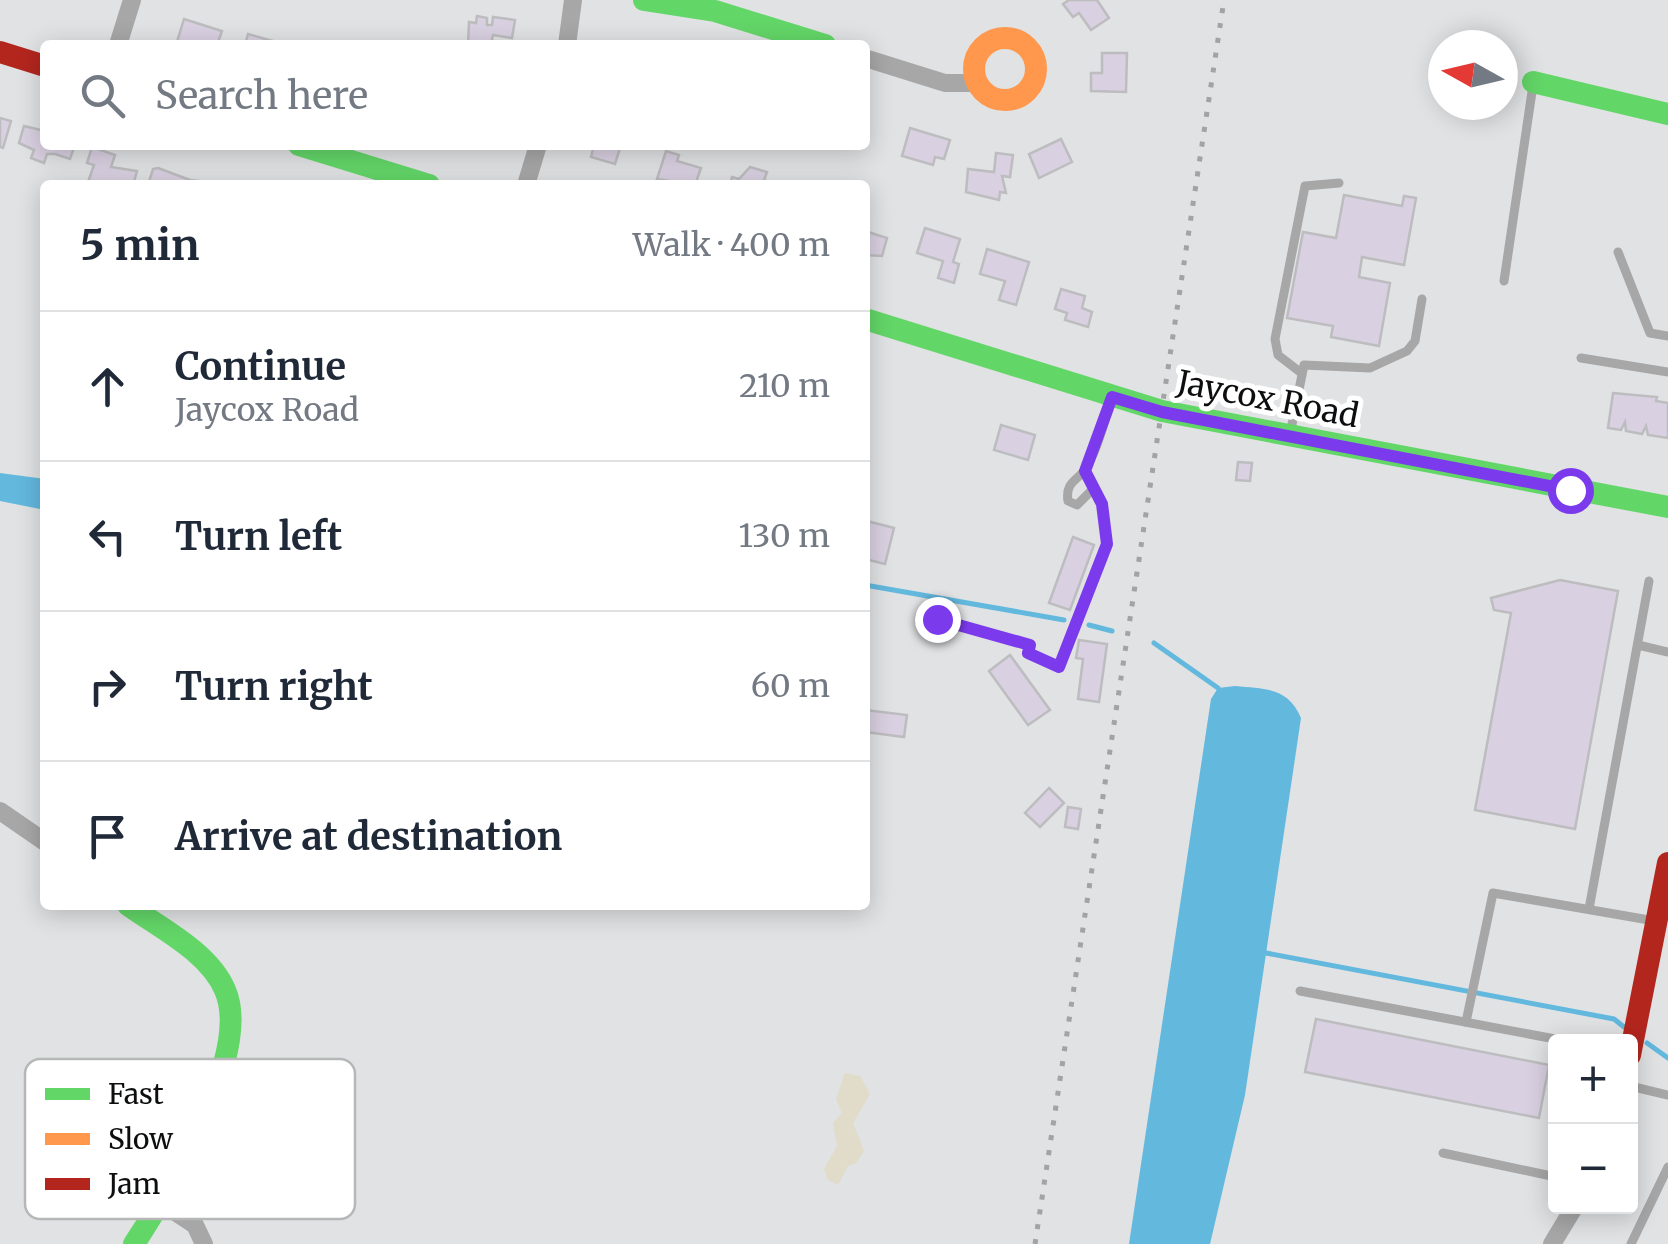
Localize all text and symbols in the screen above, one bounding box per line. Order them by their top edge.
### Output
north arrow [1428,30,1518,120]
search box [40,40,870,150]
icon: search [75,68,130,123]
text: Search here [155,72,368,119]
text: 5 min [80,219,199,271]
text: Walk · 400 m [633,225,830,265]
text: Continue [175,343,346,390]
icon: ahead [80,359,135,414]
street label: Jaycox Road [1173,362,1362,436]
text: 210 m [739,366,830,406]
text: Jaycox Road [175,390,359,430]
route start [1548,468,1594,514]
icon: left [80,509,135,564]
text: Turn left [175,513,342,560]
text: 130 m [738,516,830,556]
route end [915,597,961,643]
icon: right [80,659,135,714]
text: Turn right [175,663,373,710]
text: 60 m [751,666,830,706]
icon: arrive [80,809,135,864]
text: Arrive at destination [175,813,562,860]
map controls [1548,1034,1638,1214]
button: + [1548,1034,1638,1124]
legend [25,1059,355,1219]
text: Fast [108,1076,164,1112]
text: Slow [108,1121,173,1157]
button: − [1548,1124,1638,1214]
text: Jam [107,1166,161,1202]

